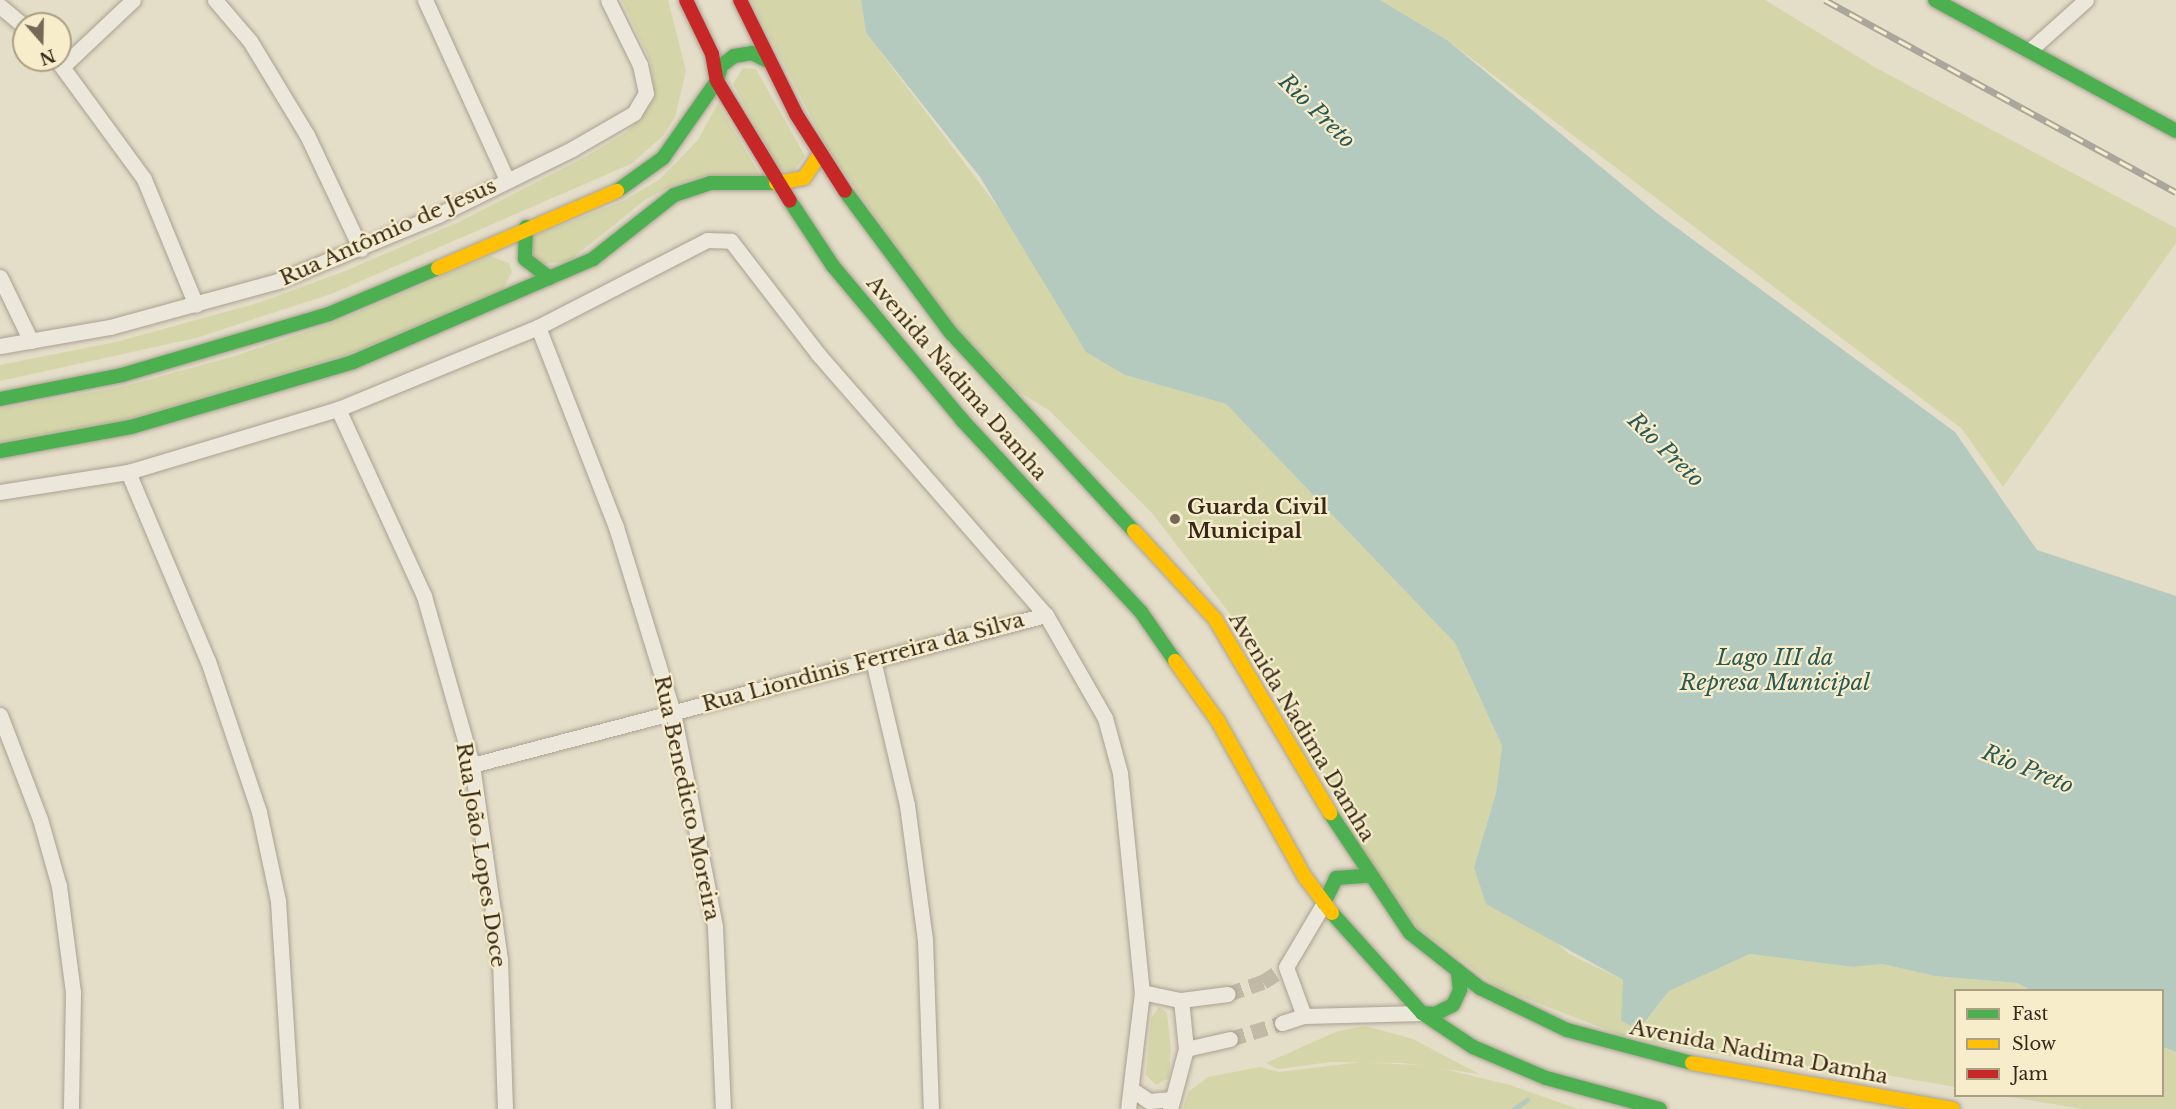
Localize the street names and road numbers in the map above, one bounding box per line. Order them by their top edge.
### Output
street label: Rua Antômio de Jesus [275,173,501,291]
street label: Avenida Nadima Damha [861,271,1053,485]
street label: Rua Liondinis Ferreira da Silva [699,607,1027,717]
street label: Avenida Nadima Damha [1224,608,1380,846]
street label: Rua Benedicto Moreira [649,673,725,923]
street label: Rua João Lopes Doce [451,741,511,969]
street label: Avenida Nadima Damha [1628,1015,1890,1089]

